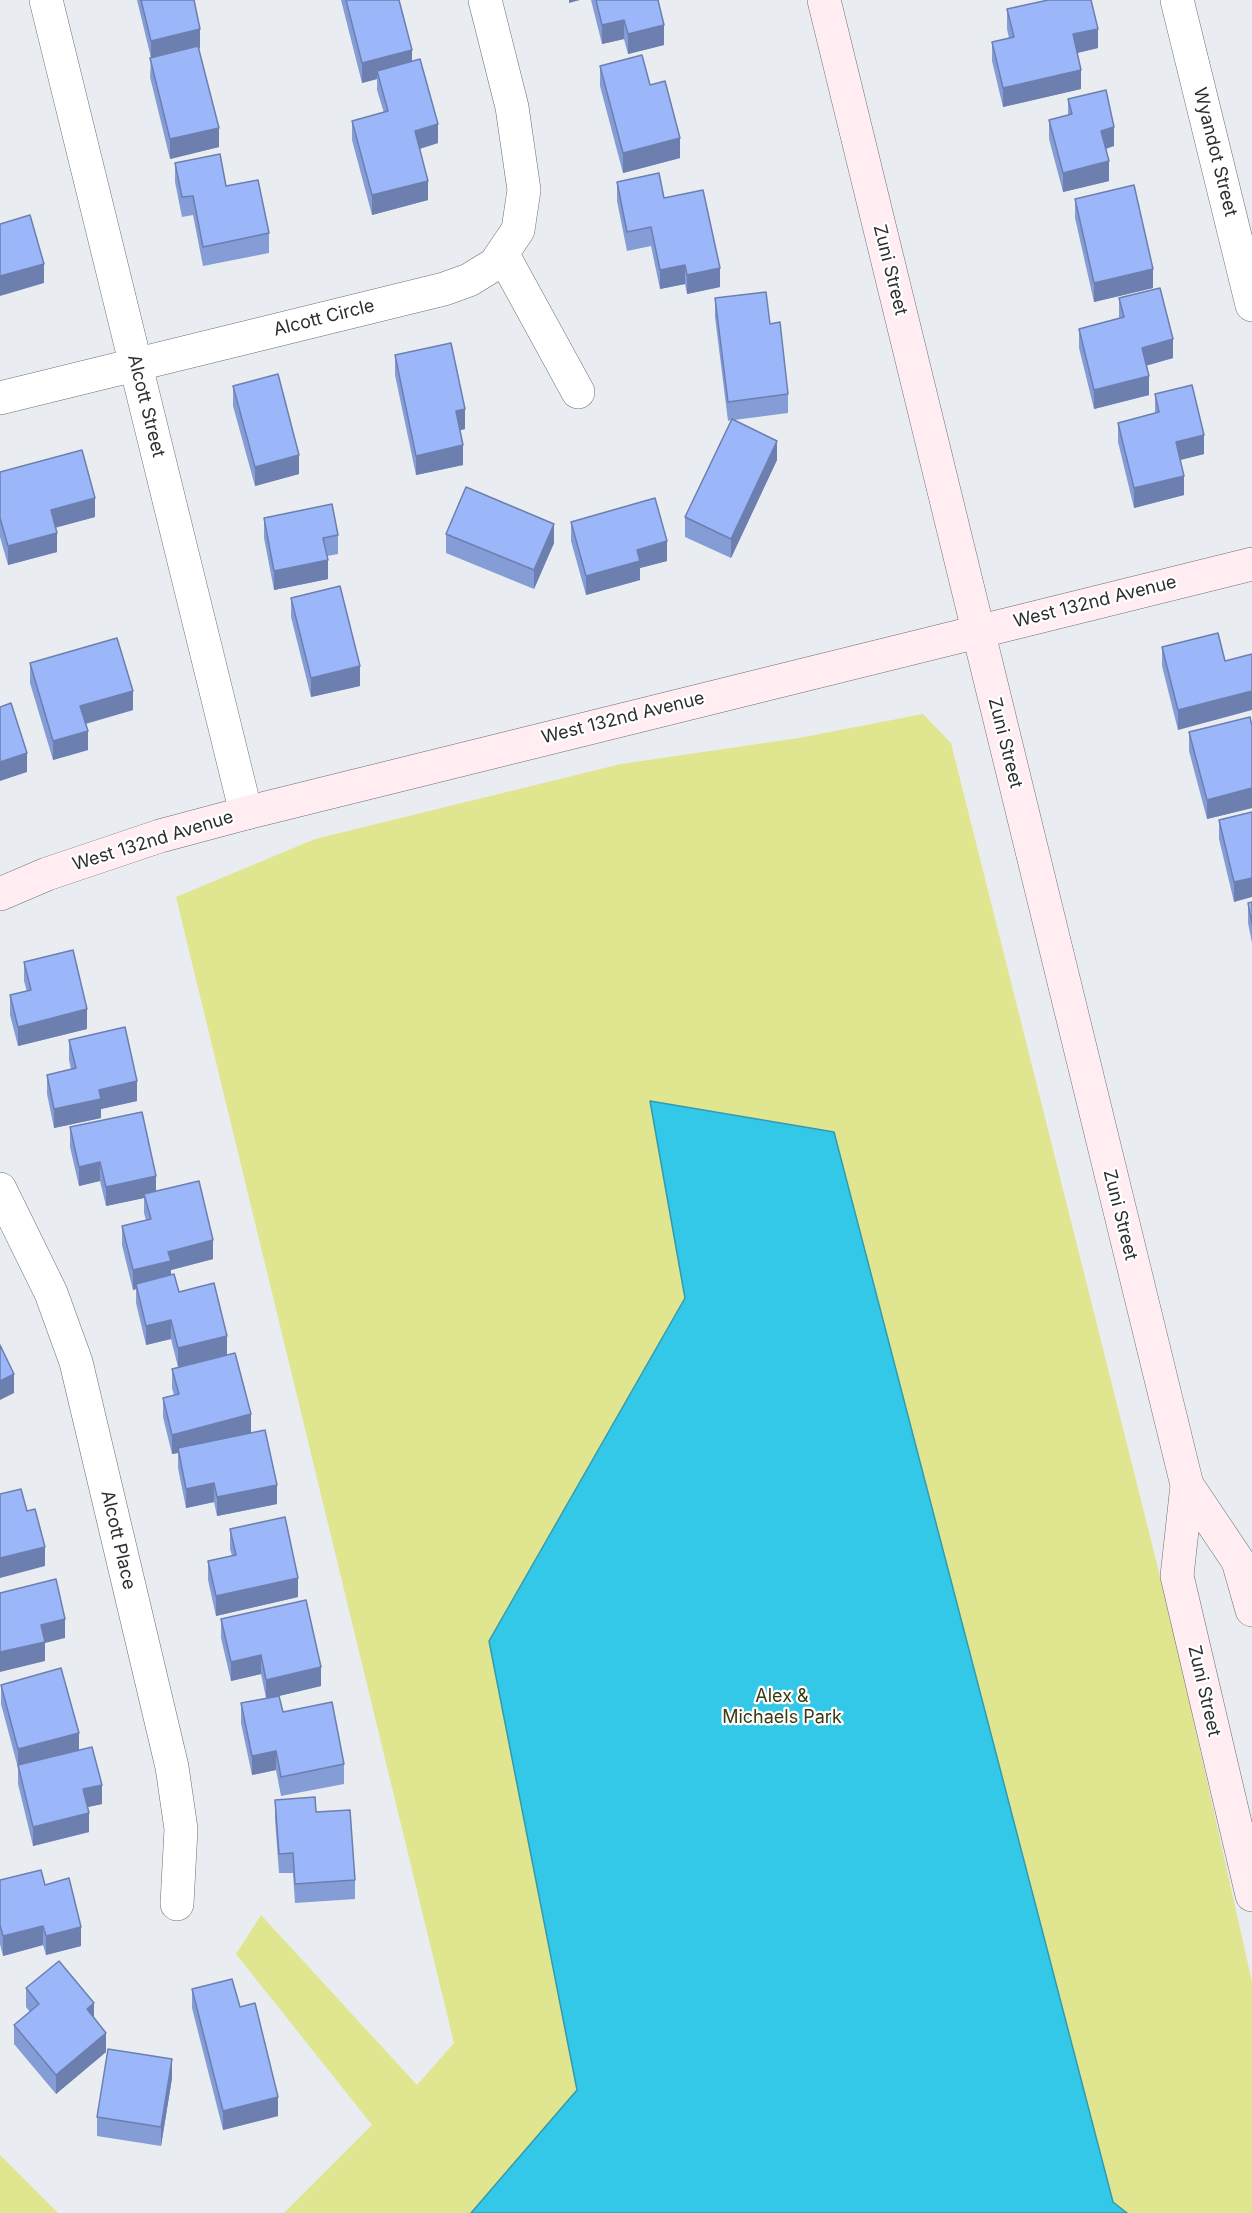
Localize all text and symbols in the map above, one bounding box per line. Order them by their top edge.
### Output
street label: Wyandot Street [1189,85,1241,219]
street label: Zuni Street [868,222,912,318]
street label: Alcott Circle [271,295,377,341]
street label: Alcott Street [123,352,169,460]
street label: West 132nd Avenue [1011,571,1179,633]
street label: West 132nd Avenue [539,687,707,749]
street label: Zuni Street [983,695,1027,791]
street label: West 132nd Avenue [70,806,236,876]
street label: Zuni Street [1098,1167,1142,1263]
street label: Alcott Place [96,1488,140,1592]
street label: Zuni Street [1183,1643,1225,1739]
park label: Alex & Michaels Park [722,1686,842,1728]

